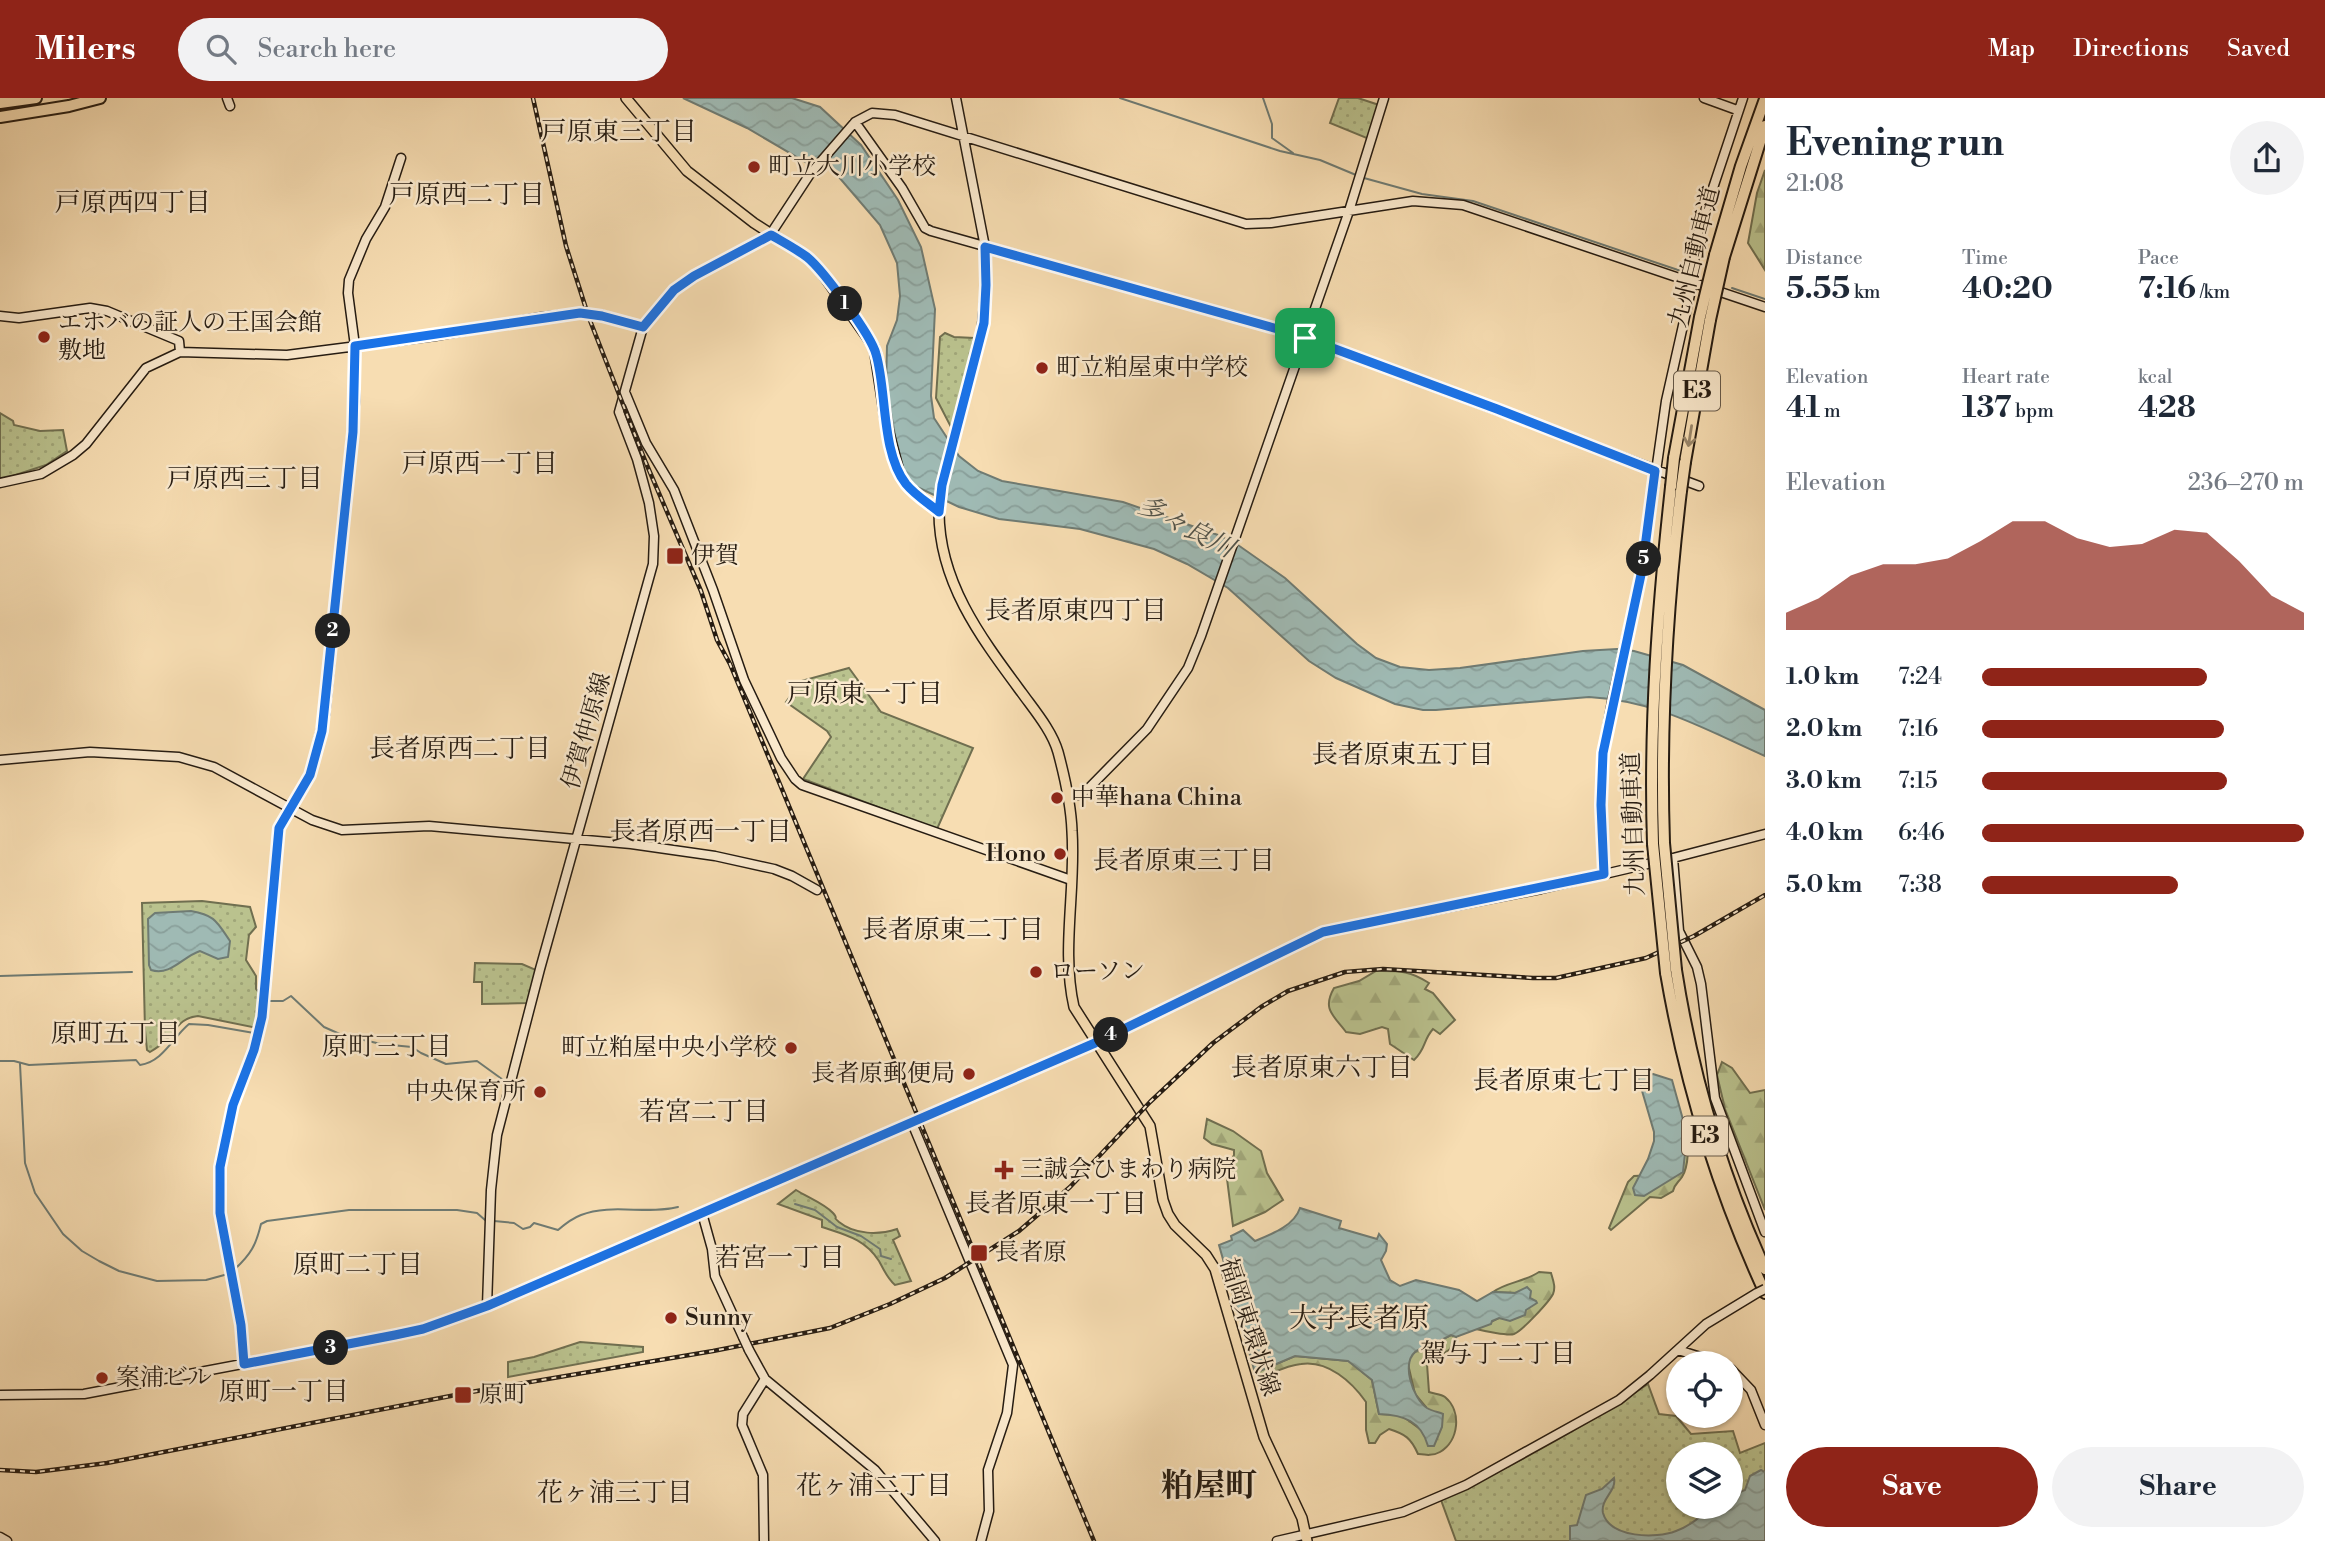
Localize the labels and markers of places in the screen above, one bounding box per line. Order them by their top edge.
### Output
place label: 町立大川小学校 [768,152,936,182]
marker: 町立大川小学校 [746,159,762,175]
pin: 1 [828,286,862,322]
place label: エホバの証人の王国会館 敷地 [58,308,322,366]
pin [1275,308,1335,368]
marker: エホバの証人の王国会館 敷地 [36,329,52,345]
place label: 町立粕屋東中学校 [1056,353,1248,383]
marker: 町立粕屋東中学校 [1034,360,1050,376]
place label: 伊賀 [691,541,739,571]
pin: 5 [1626,542,1662,576]
marker: 伊賀 [665,546,685,566]
pin: 2 [316,614,350,648]
place label: 中華hana China [1071,783,1243,813]
marker: 中華hana China [1049,790,1065,806]
place label: Hono [985,839,1046,869]
marker: Hono [1052,846,1068,862]
place label: ローソン [1050,957,1145,987]
marker: ローソン [1028,964,1044,980]
pin: 4 [1094,1018,1128,1052]
place label: 町立粕屋中央小学校 [561,1033,777,1063]
marker: 町立粕屋中央小学校 [783,1040,799,1056]
place label: 長者原郵便局 [811,1059,955,1089]
marker: 長者原郵便局 [961,1066,977,1082]
place label: 中央保育所 [406,1077,526,1107]
marker: 中央保育所 [532,1084,548,1100]
place label: 三誠会ひまわり病院 [1020,1155,1236,1185]
marker: 三誠会ひまわり病院 [994,1160,1014,1180]
place label: 長者原 [995,1238,1067,1268]
marker: 長者原 [969,1243,989,1263]
place label: Sunny [685,1303,753,1333]
marker: Sunny [663,1310,679,1326]
pin: 3 [314,1330,348,1366]
place label: 案浦ビル [116,1363,212,1393]
marker: 案浦ビル [94,1370,110,1386]
place label: 原町 [479,1380,527,1410]
marker: 原町 [453,1385,473,1405]

